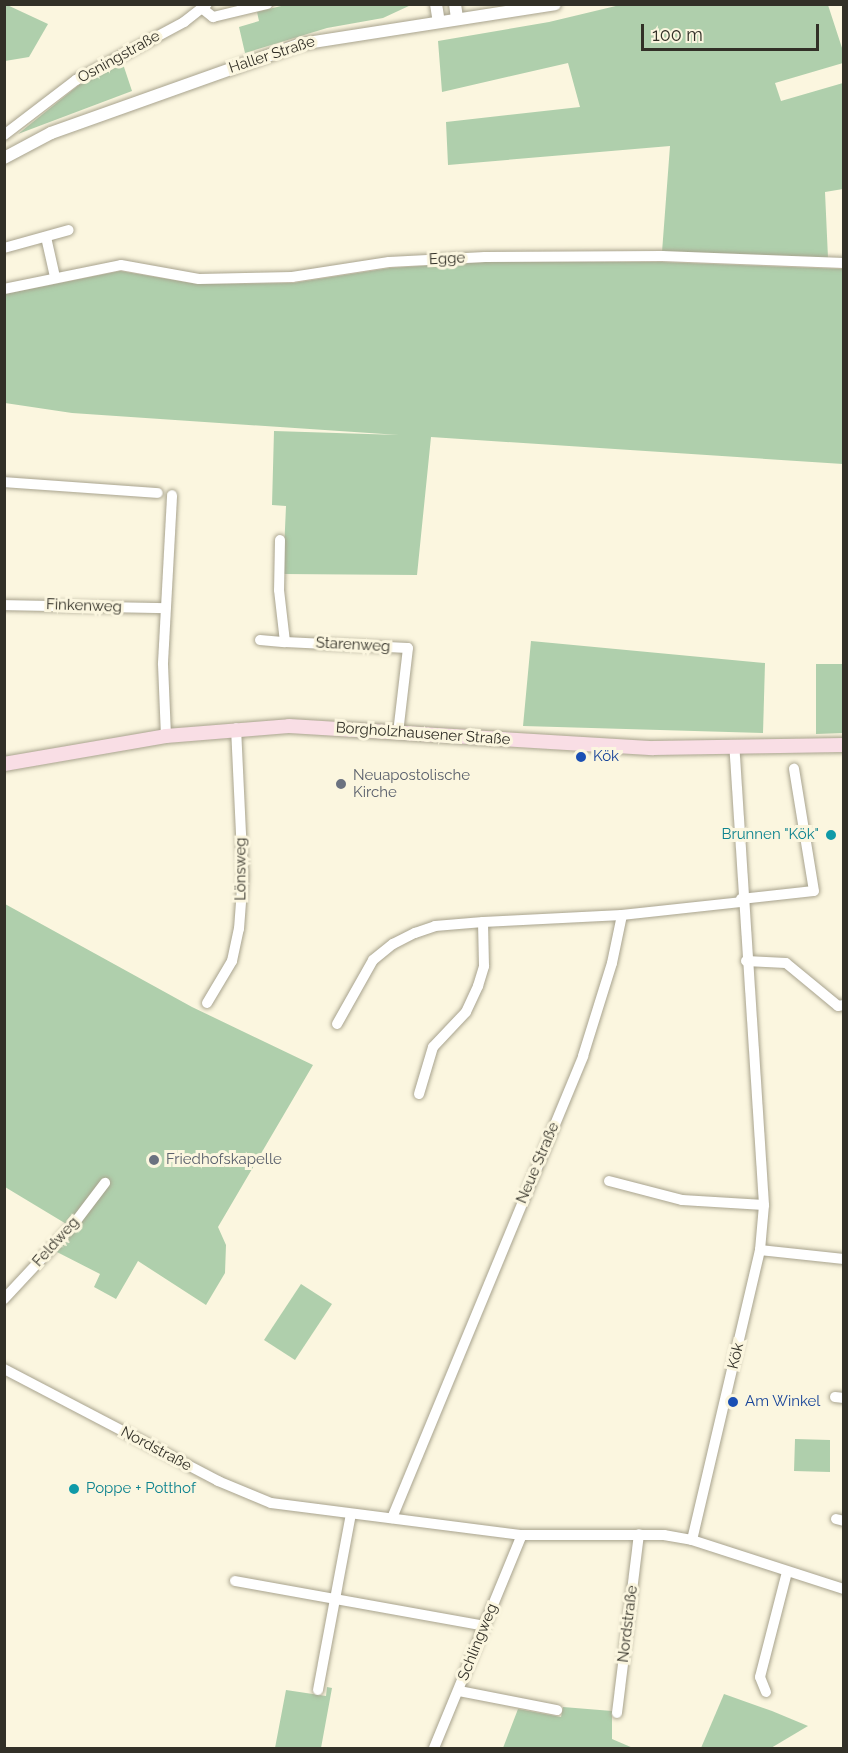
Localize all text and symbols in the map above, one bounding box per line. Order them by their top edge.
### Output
scale bar [644,12,822,50]
text: 100 m [652,24,703,45]
street label: Osningstraße [75,27,163,87]
street label: Haller Straße [227,33,317,77]
street label: Egge [428,249,466,269]
street label: Finkenweg [46,596,122,616]
street label: Starenweg [315,634,391,656]
street label: Borgholzhausener Straße [335,719,511,749]
place label: Kök [593,748,619,766]
marker: Kök [574,750,588,764]
place label: Neuapostolische Kirche [353,766,470,801]
marker: Neuapostolische Kirche [334,777,348,791]
place label: Brunnen "Kök" [721,826,819,844]
marker: Brunnen "Kök" [824,828,838,842]
street label: Lönsweg [232,837,250,901]
street label: Neue Straße [513,1120,563,1206]
place label: Friedhofskapelle [166,1151,282,1169]
marker: Friedhofskapelle [147,1153,161,1167]
street label: Feldweg [29,1213,83,1271]
street label: Kök [724,1341,748,1371]
place label: Am Winkel [745,1393,821,1411]
marker: Am Winkel [726,1395,740,1409]
street label: Nordstraße [118,1423,194,1475]
place label: Poppe + Potthof [86,1480,196,1498]
marker: Poppe + Potthof [67,1482,81,1496]
street label: Nordstraße [614,1584,642,1664]
street label: Schlingweg [454,1601,502,1683]

